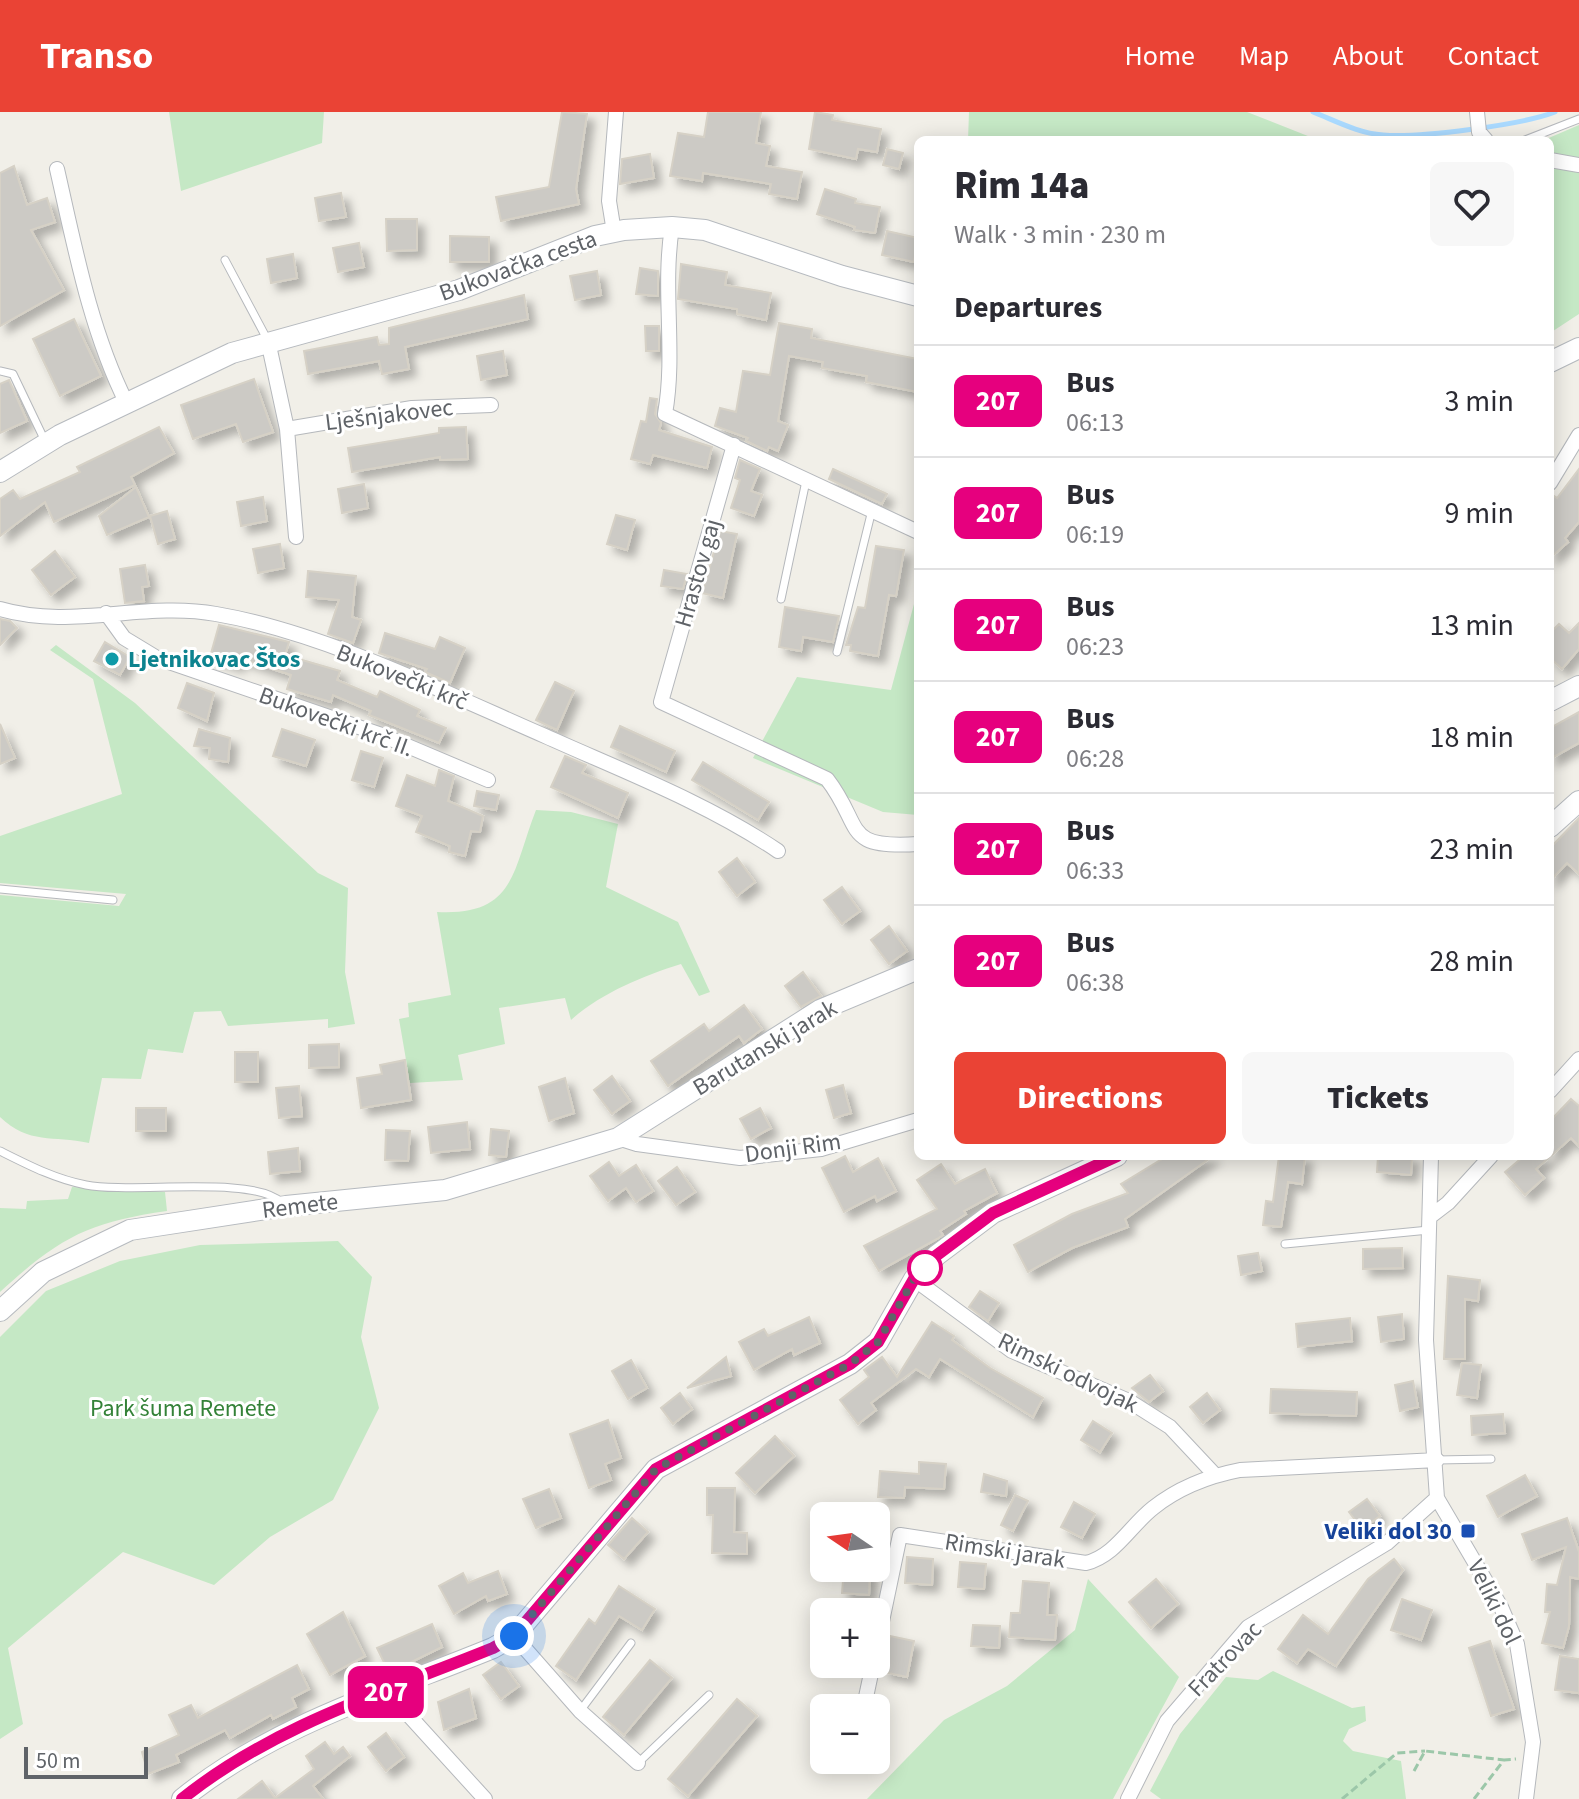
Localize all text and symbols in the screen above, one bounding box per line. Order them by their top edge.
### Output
text: Transo [40,29,153,83]
text: Home [1124,36,1195,76]
text: Map [1239,36,1289,76]
text: About [1333,36,1404,76]
text: Contact [1448,36,1539,76]
text: Rim 14a [954,159,1090,213]
button: heart [1430,162,1514,246]
text: Walk · 3 min · 230 m [954,216,1166,253]
street label: Bukovačka cesta [434,221,602,311]
text: Departures [954,286,1102,329]
text: Bus [1066,361,1114,404]
text: 3 min [1444,380,1514,423]
text: 207 [976,381,1020,421]
street label: Lješnjakovec [323,390,455,440]
text: 06:13 [1066,404,1124,441]
text: Bus [1066,473,1114,516]
text: 9 min [1444,492,1514,535]
text: 207 [976,493,1020,533]
street label: Hrastov gaj [666,515,730,631]
text: 06:19 [1066,516,1124,553]
text: Bus [1066,585,1114,628]
text: 13 min [1430,604,1514,647]
text: 207 [976,605,1020,645]
text: 06:23 [1066,628,1124,665]
street label: Bukovečki krč [331,635,473,719]
place label: Ljetnikovac Štos [128,642,300,677]
marker: Ljetnikovac Štos [103,650,121,668]
street label: Bukovečki krč II. [254,678,418,766]
text: Bus [1066,697,1114,740]
text: 18 min [1430,716,1514,759]
text: 207 [976,717,1020,757]
text: 06:28 [1066,740,1124,777]
text: Bus [1066,809,1114,852]
text: 23 min [1430,828,1514,871]
text: 207 [976,829,1020,869]
text: 06:33 [1066,852,1124,889]
text: Bus [1066,921,1114,964]
text: 28 min [1430,940,1514,983]
text: 207 [976,941,1020,981]
text: 06:38 [1066,964,1124,1001]
street label: Barutanski jarak [686,991,844,1105]
button: Directions [954,1052,1226,1144]
button: Tickets [1242,1052,1514,1144]
street label: Donji Rim [743,1124,843,1172]
street label: Remete [260,1184,340,1228]
unlabelled marker [908,1251,942,1285]
street label: Rimski odvojak [992,1324,1144,1422]
park label: Park šuma Remete [90,1391,276,1426]
north arrow [810,1502,890,1582]
map controls [810,1502,890,1774]
place label: Veliki dol 30 [1324,1514,1452,1549]
marker: Veliki dol 30 [1459,1522,1477,1540]
street label: Rimski jarak [942,1524,1068,1578]
street label: Veliki dol [1458,1553,1530,1651]
button: + [810,1598,890,1678]
street label: Fratrovac [1180,1613,1270,1705]
your location [494,1616,534,1656]
line badge: 207 [340,1666,432,1718]
text: 207 [364,1672,408,1712]
button: − [810,1694,890,1774]
scale bar [24,1743,148,1779]
text: 50 m [36,1745,81,1777]

